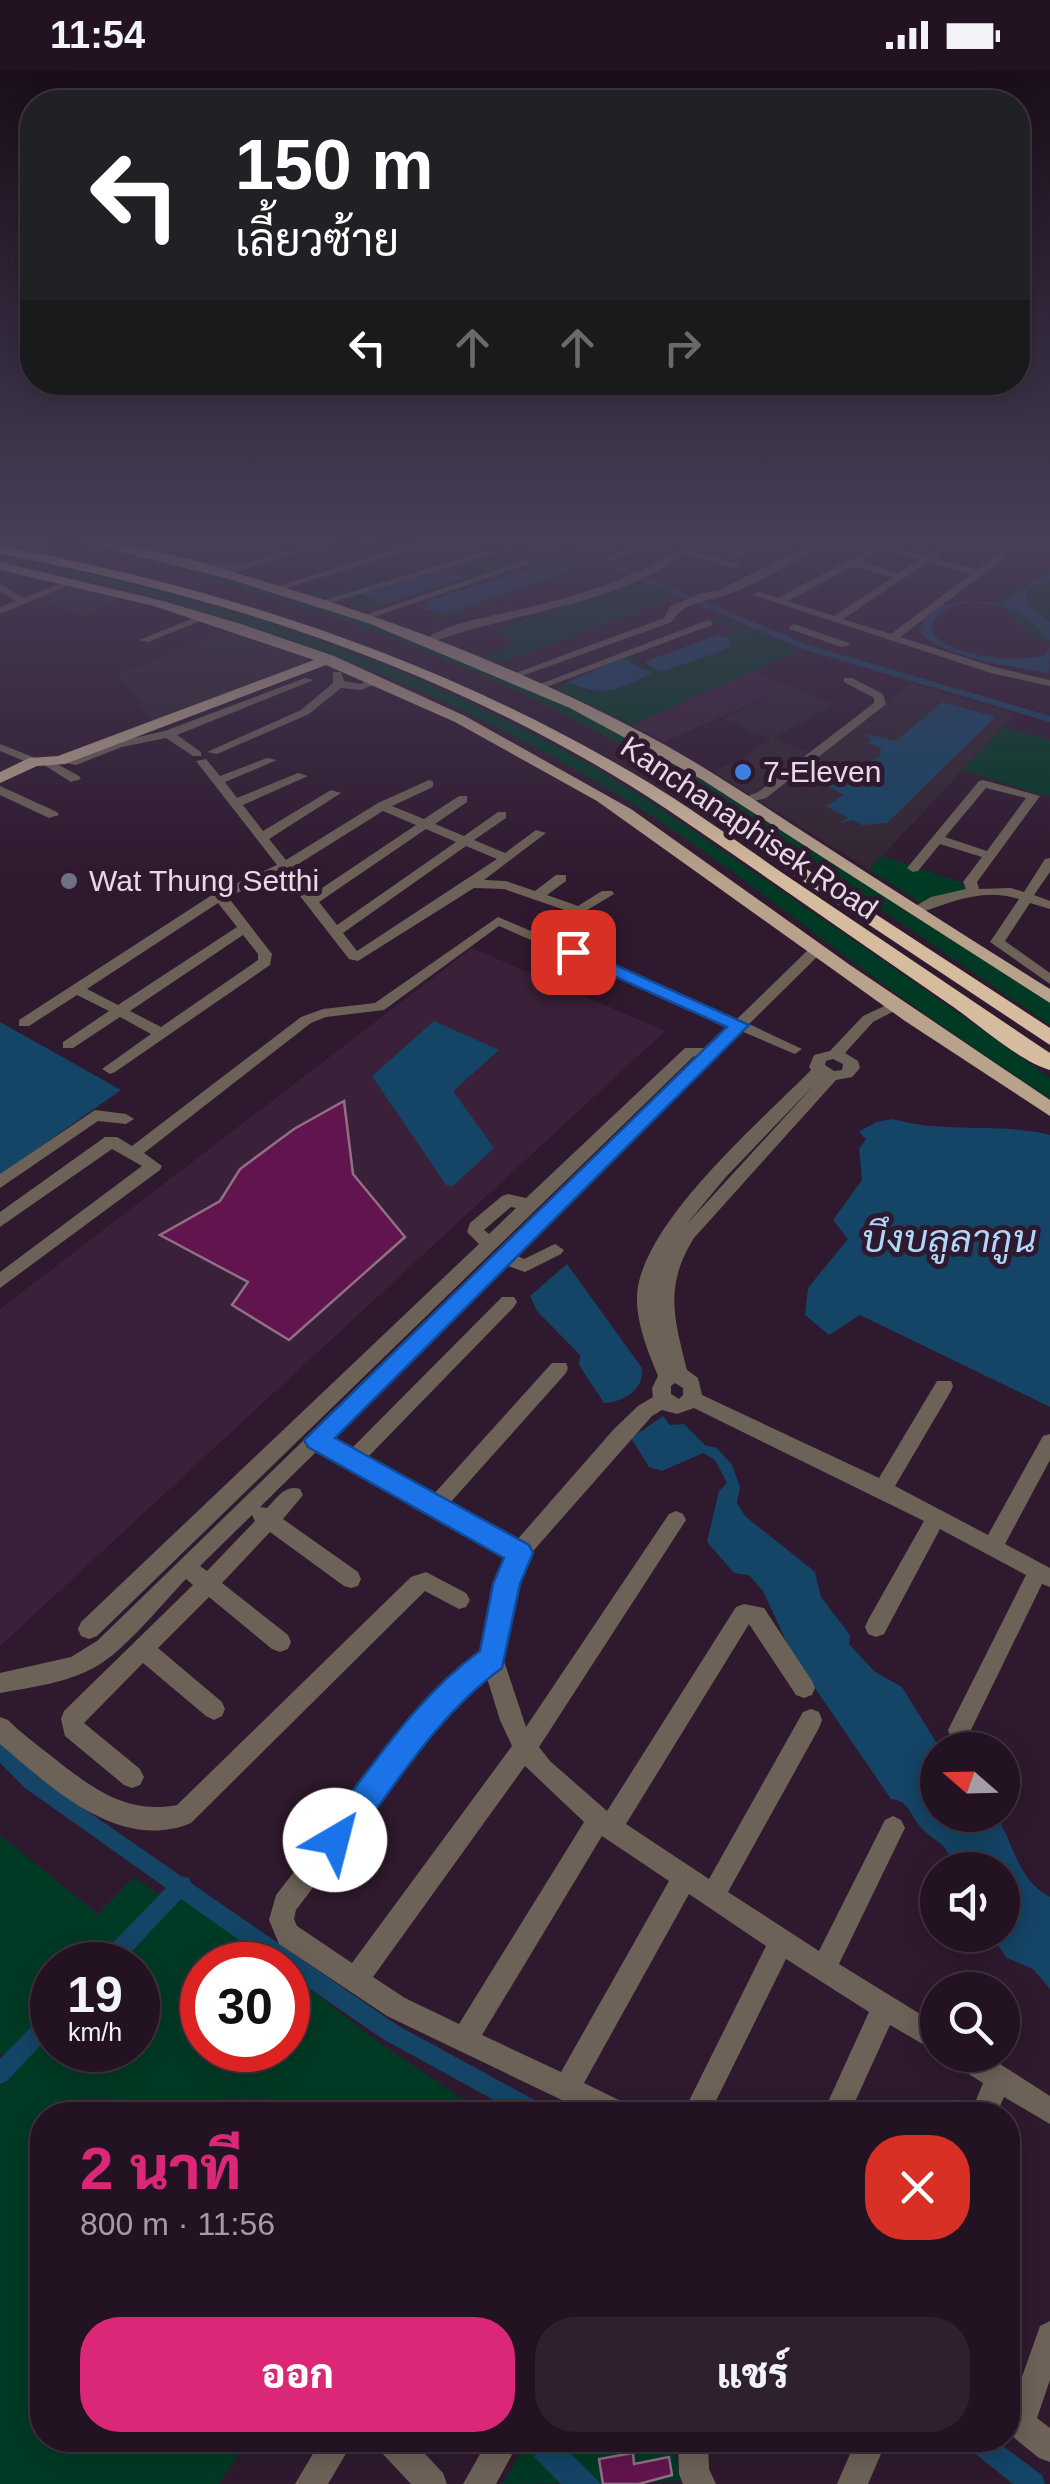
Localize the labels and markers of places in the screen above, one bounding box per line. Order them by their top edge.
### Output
place label: 7-Eleven [763,755,881,788]
marker: 7-Eleven [732,761,754,783]
place label: Wat Thung Setthi [89,864,319,897]
marker: Wat Thung Setthi [58,870,80,892]
pin [531,910,616,995]

